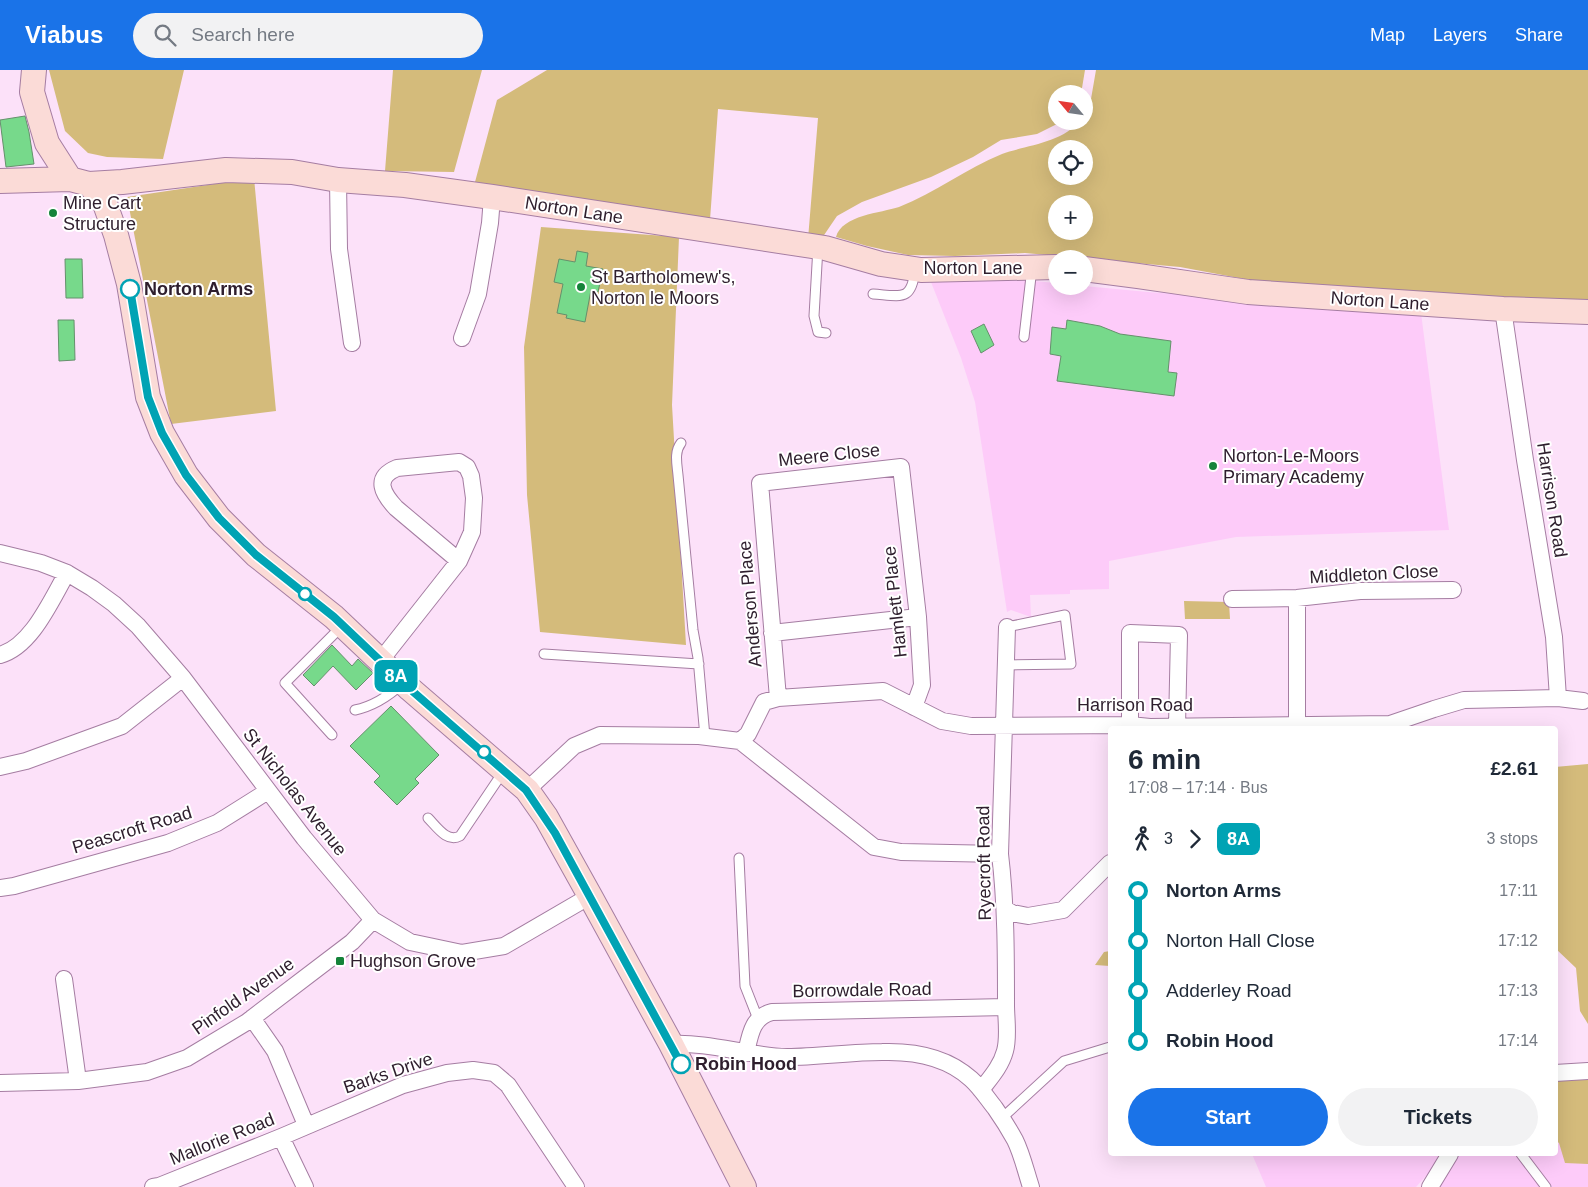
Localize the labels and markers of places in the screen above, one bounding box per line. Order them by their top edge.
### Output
place label: Mine Cart Structure [63,193,141,234]
marker: Mine Cart Structure [47,207,59,219]
place label: St Bartholomew's, Norton le Moors [591,267,736,308]
marker: Norton Arms [120,279,140,299]
place label: Norton Arms [144,279,253,299]
marker: St Bartholomew's, Norton le Moors [575,281,587,293]
place label: Norton-Le-Moors Primary Academy [1223,446,1364,487]
marker: Norton-Le-Moors Primary Academy [1207,460,1219,472]
unlabelled marker [298,587,312,601]
unlabelled marker [477,745,491,759]
place label: Hughson Grove [350,951,476,971]
marker: Hughson Grove [334,955,346,967]
marker: Robin Hood [671,1054,691,1074]
place label: Robin Hood [695,1054,797,1074]

